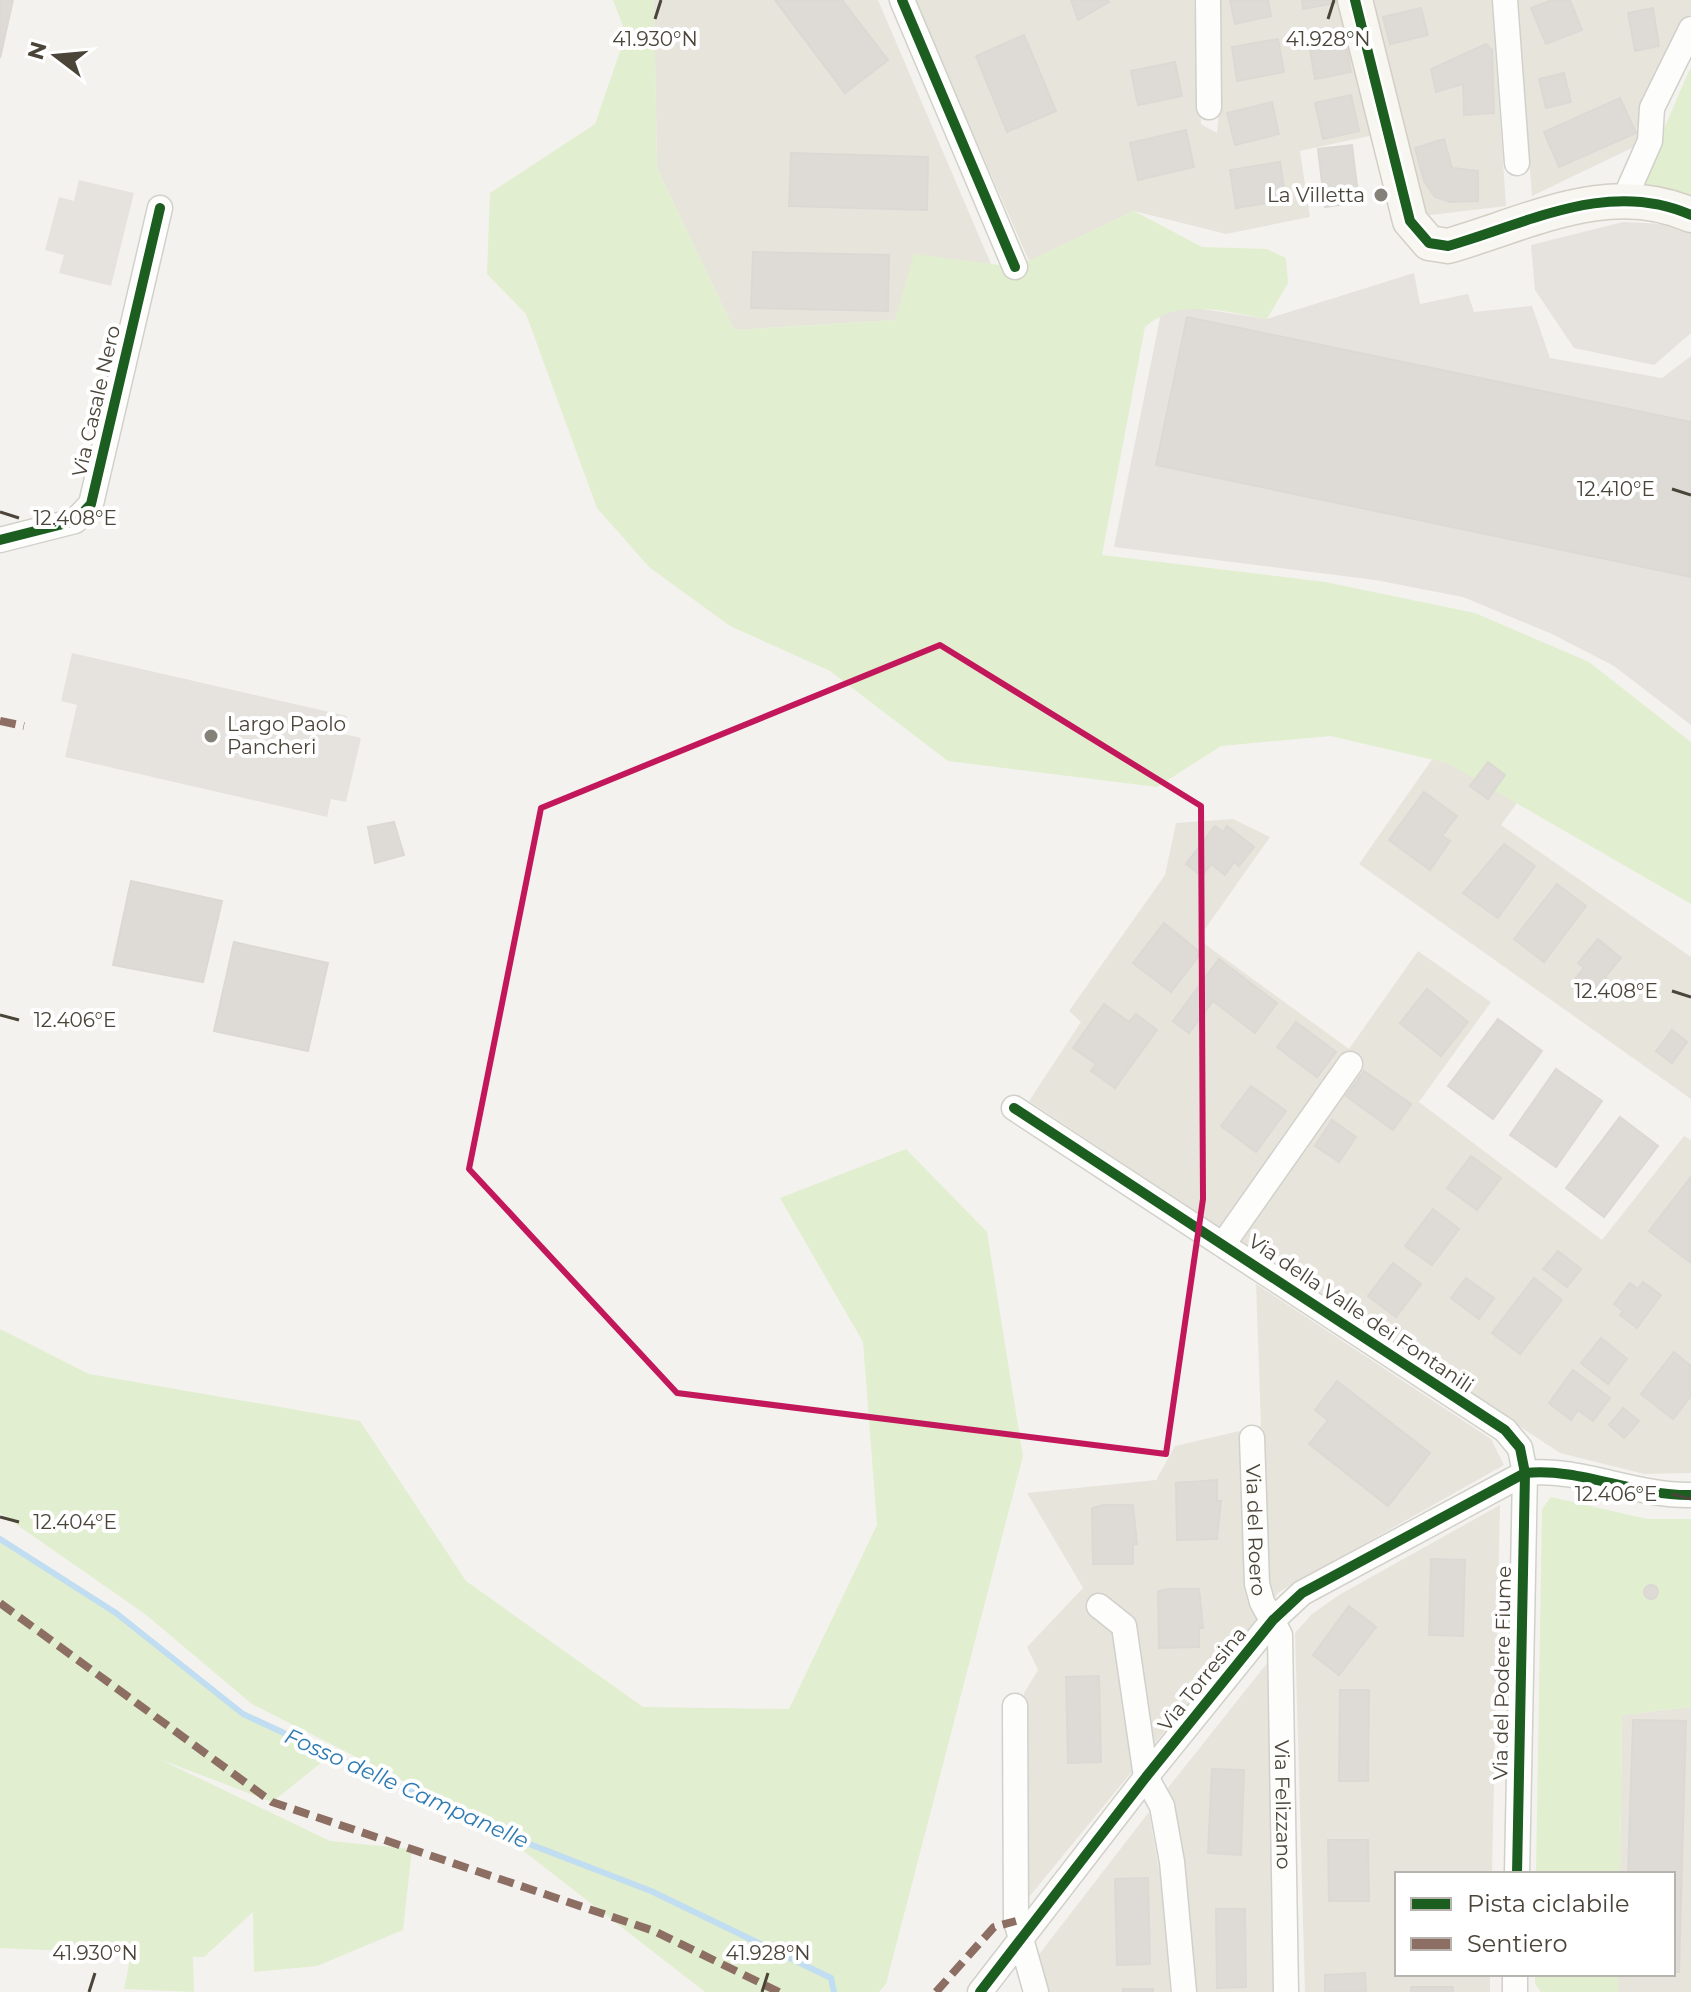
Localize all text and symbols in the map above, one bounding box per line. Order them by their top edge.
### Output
north arrow [16,16,96,96]
text: 41.930°N [612,27,698,51]
text: 41.928°N [1285,27,1371,51]
text: N [22,38,53,63]
place label: La Villetta [1267,183,1365,207]
marker: La Villetta [1372,186,1390,204]
street label: Via Casale Nero [67,323,125,479]
text: 12.410°E [1577,477,1655,501]
text: 12.408°E [33,506,117,530]
place label: Largo Paolo Pancheri [227,712,346,759]
marker: Largo Paolo Pancheri [202,727,220,745]
text: 12.408°E [1574,979,1658,1003]
text: 12.406°E [34,1008,116,1032]
street label: Via della Valle dei Fontanili [1244,1229,1478,1397]
street label: Via del Roero [1241,1464,1272,1599]
text: 12.406°E [1575,1482,1657,1506]
text: 12.404°E [33,1510,117,1534]
street label: Via del Podere Fiume [1488,1566,1516,1780]
street label: Via Torresina [1153,1622,1251,1736]
water label: Fosso delle Campanelle [281,1722,533,1855]
street label: Via Felizzano [1270,1740,1296,1870]
legend [1395,1872,1675,1976]
text: Pista ciclabile [1467,1889,1630,1918]
text: Sentiero [1467,1929,1568,1958]
text: 41.930°N [52,1941,138,1965]
text: 41.928°N [725,1941,811,1965]

